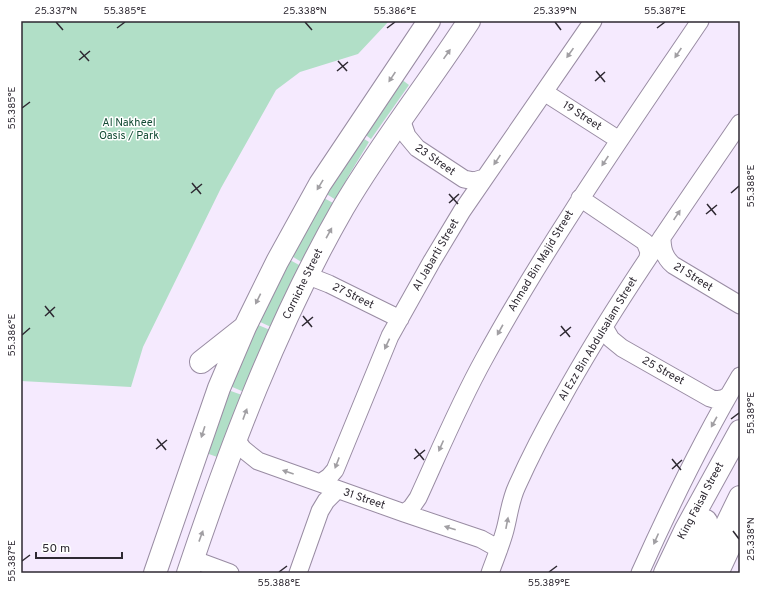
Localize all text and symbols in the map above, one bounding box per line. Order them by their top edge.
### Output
text: 25.337°N [35,5,77,18]
text: 55.385°E [103,5,147,18]
text: 25.338°N [283,5,327,18]
text: 55.386°E [374,5,416,18]
text: 25.339°N [533,5,577,18]
text: 55.387°E [644,5,686,18]
one-way arrow [566,48,574,58]
one-way arrow [674,48,682,58]
one-way arrow [443,49,451,59]
one-way arrow [388,71,396,82]
text: 55.385°E [6,86,19,130]
street label: 19 Street [560,98,604,134]
park label: Al Nakheel Oasis / Park [99,116,159,143]
street label: 23 Street [412,141,458,179]
one-way arrow [493,155,501,165]
one-way arrow [601,155,609,166]
text: 55.388°E [745,164,758,208]
one-way arrow [316,180,324,190]
street label: Ahmad Bin Majid Street [505,208,577,314]
one-way arrow [673,209,681,220]
street label: Al Jabarti Street [410,216,462,294]
one-way arrow [326,227,332,238]
street label: Corniche Street [280,246,326,322]
street label: 21 Street [671,259,715,295]
street label: Al Ezz Bin Abdulsalam Street [555,274,641,404]
street label: 27 Street [330,280,376,312]
one-way arrow [255,294,261,305]
text: 55.386°E [6,314,19,356]
one-way arrow [496,325,503,336]
one-way arrow [384,338,390,349]
street label: 25 Street [639,354,687,388]
text: 55.389°E [745,392,758,434]
one-way arrow [243,408,249,420]
one-way arrow [710,416,717,428]
one-way arrow [200,426,206,438]
one-way arrow [438,441,444,452]
one-way arrow [334,458,340,470]
street label: King Faisal Street [675,460,727,542]
one-way arrow [281,468,293,474]
street label: 31 Street [341,485,387,513]
one-way arrow [504,517,510,529]
text: 25.338°N [745,517,758,561]
one-way arrow [444,525,456,531]
one-way arrow [198,530,204,542]
one-way arrow [652,533,658,545]
scale bar [36,534,122,560]
text: 55.387°E [6,540,19,582]
text: 50 m [42,541,70,557]
text: 55.388°E [258,577,301,590]
text: 55.389°E [528,577,570,590]

